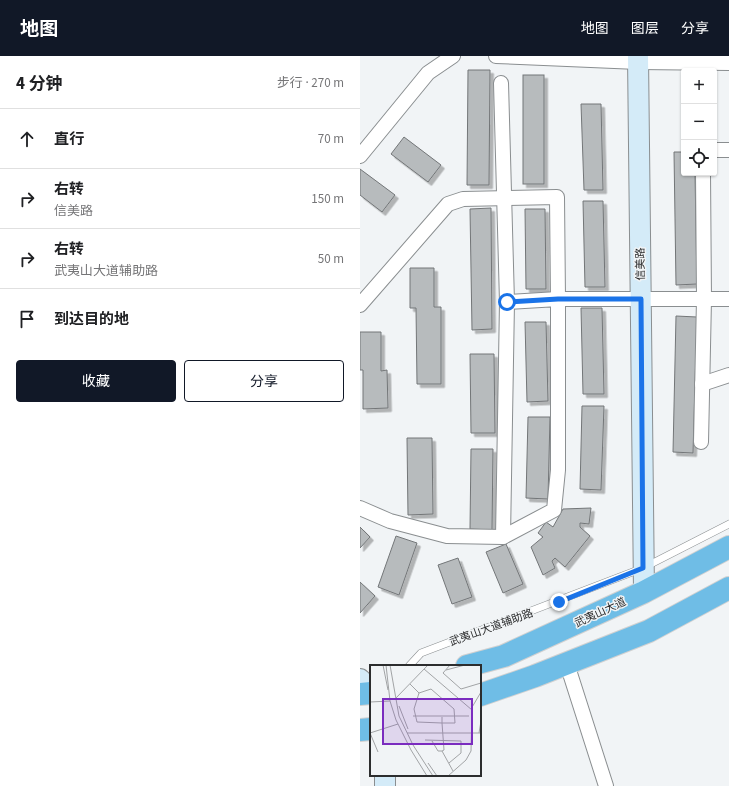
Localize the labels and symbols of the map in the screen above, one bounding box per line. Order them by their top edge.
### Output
street label: 信美路 [633,247,648,281]
route start [498,293,516,311]
route end [550,593,568,611]
street label: 武夷山大道 [572,594,628,631]
street label: 武夷山大道辅助路 [447,605,535,650]
inset map [370,665,481,776]

